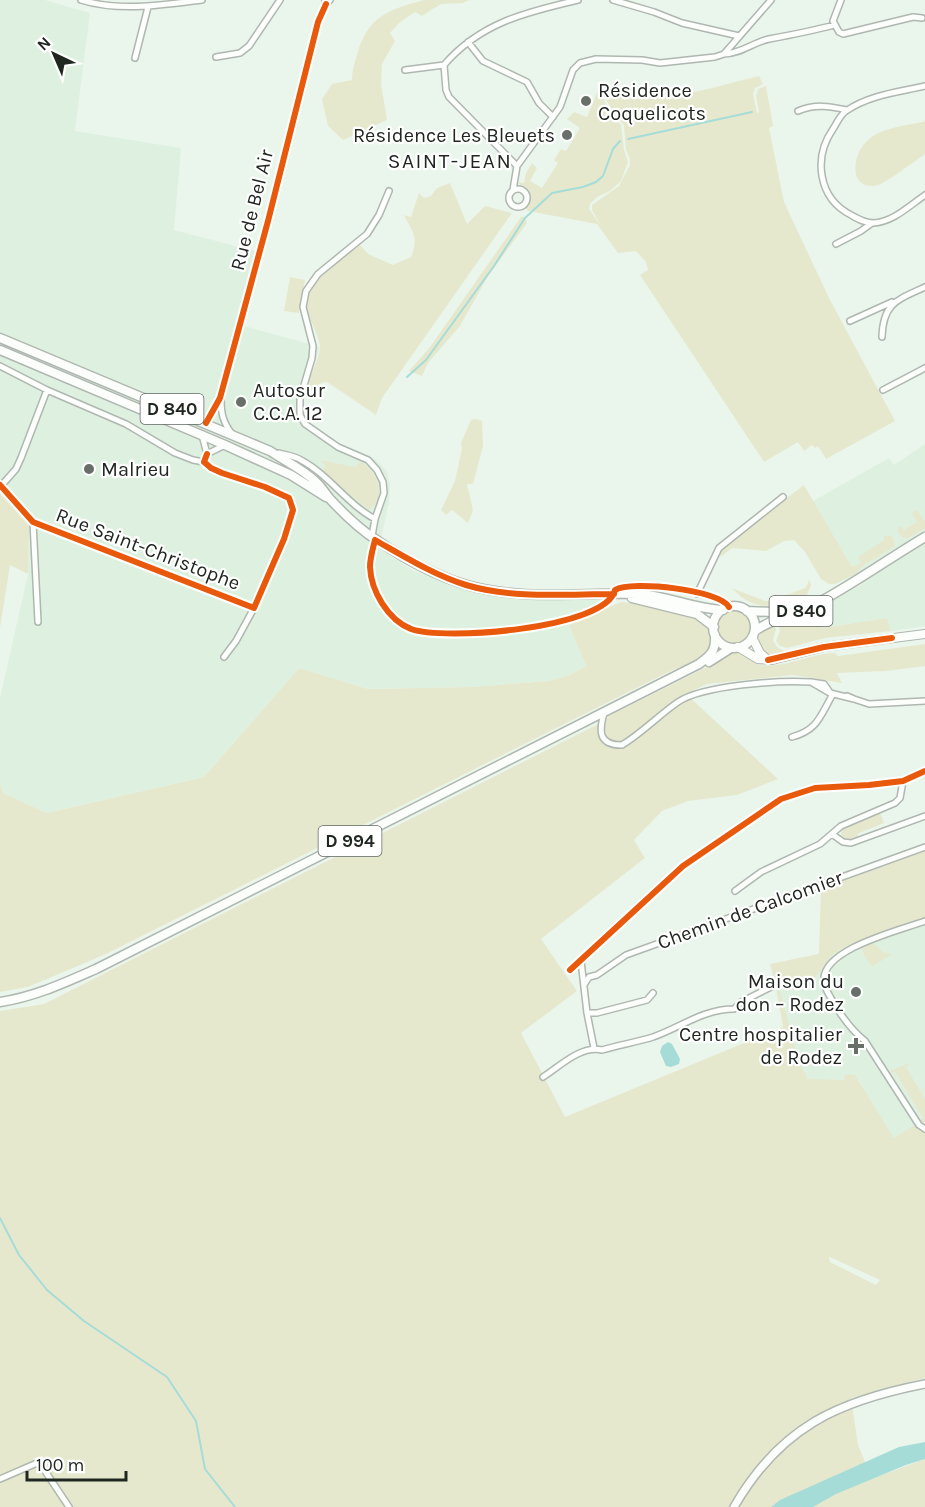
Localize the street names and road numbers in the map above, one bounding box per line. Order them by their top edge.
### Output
street label: Rue de Bel Air [226,146,278,273]
road number: D 840 [140,394,204,424]
street label: Rue Saint-Christophe [53,503,243,595]
road number: D 840 [770,596,832,626]
road number: D 994 [318,826,382,856]
street label: Chemin de Calcomier [654,866,846,954]

